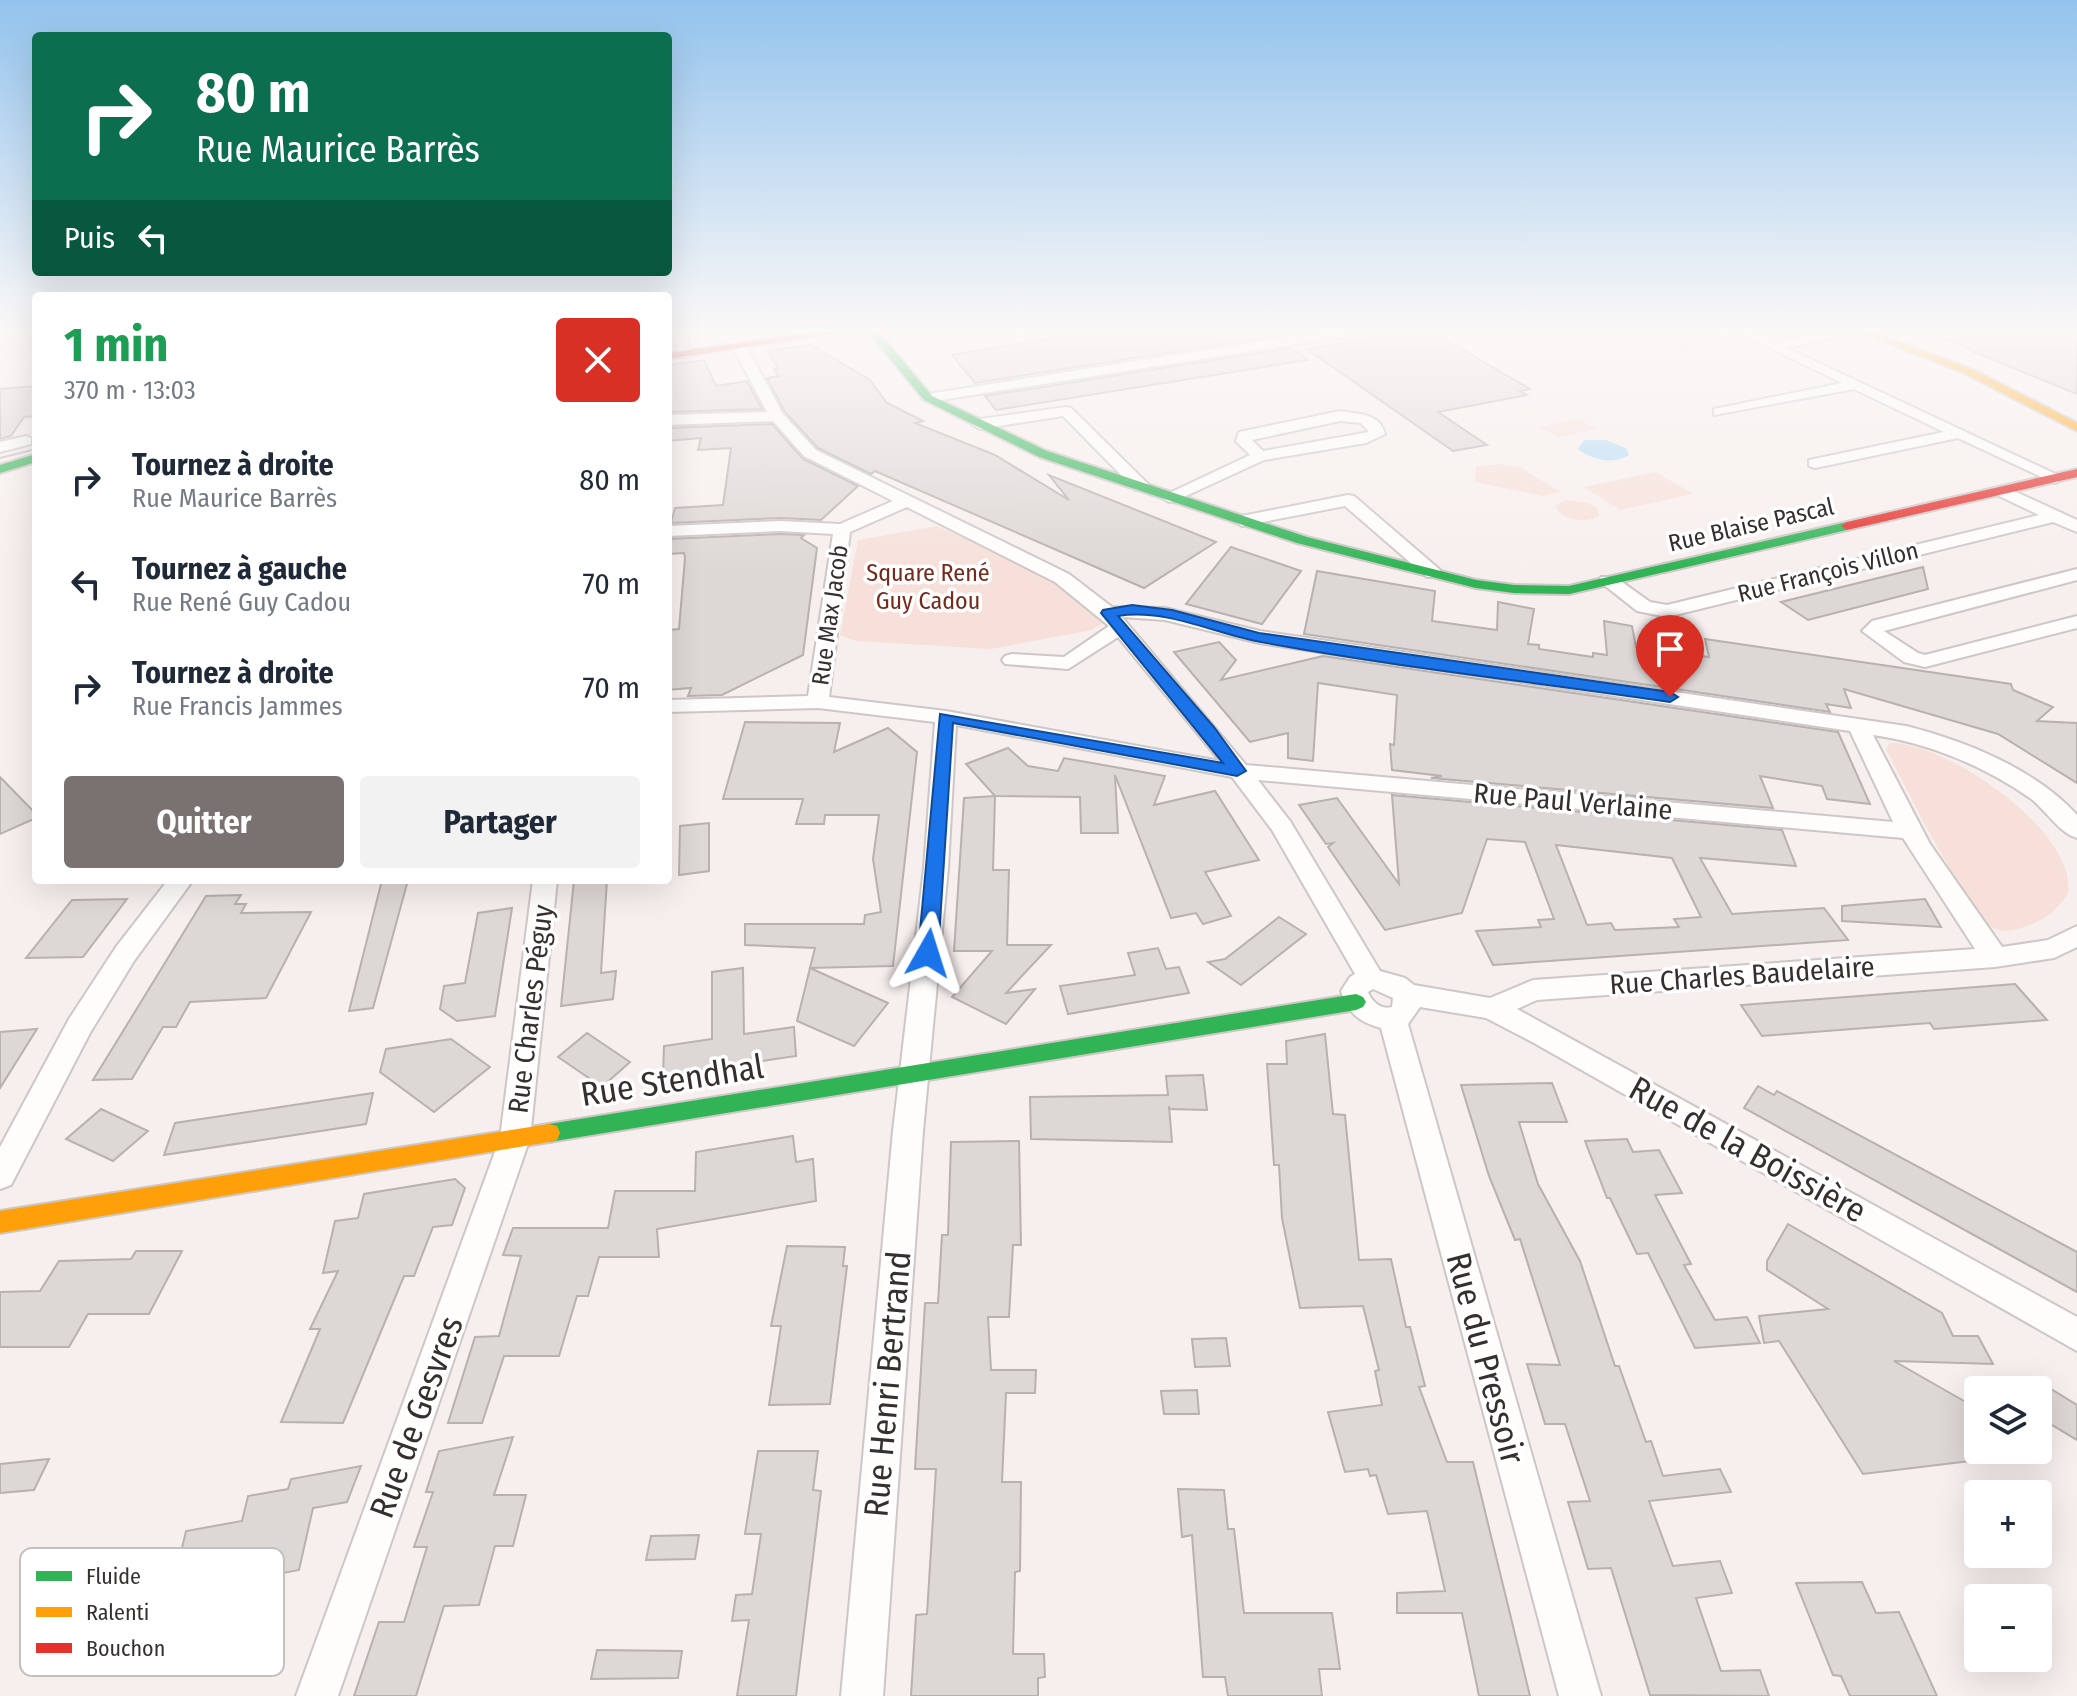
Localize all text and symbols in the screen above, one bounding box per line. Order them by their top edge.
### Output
text: 80 m [196,60,311,127]
icon: right [64,64,168,168]
text: Rue Maurice Barrès [196,128,480,172]
icon: left [131,216,175,260]
text: Puis [64,220,115,256]
text: 1 min [64,316,169,374]
button: close [556,318,640,402]
text: 370 m · 13:03 [64,375,196,406]
text: Tournez à droite [132,447,334,483]
icon: right [64,458,108,502]
text: 80 m [579,462,640,498]
text: Rue Maurice Barrès [132,483,337,514]
street label: Rue Blaise Pascal [1665,492,1837,558]
street label: Rue François Villon [1735,536,1921,608]
street label: Rue Max Jacob [806,543,854,687]
text: Tournez à gauche [132,551,347,587]
park label: Square René Guy Cadou [866,559,990,615]
icon: left [64,562,108,606]
text: 70 m [582,566,640,602]
text: Rue René Guy Cadou [132,587,351,618]
pin [1636,615,1704,697]
icon: arrive [1648,627,1692,671]
text: Tournez à droite [132,655,334,691]
icon: right [64,666,108,710]
text: 70 m [582,670,640,706]
text: Rue Francis Jammes [132,691,343,722]
button: Quitter [64,776,344,868]
button: Partager [360,776,640,868]
street label: Rue Paul Verlaine [1472,776,1674,827]
street label: Rue Charles Péguy [501,902,560,1115]
position arrow [886,911,970,995]
street label: Rue Charles Baudelaire [1608,950,1876,1001]
street label: Rue Stendhal [578,1046,767,1115]
street label: Rue de la Boissière [1622,1067,1873,1231]
street label: Rue du Pressoir [1438,1248,1533,1468]
street label: Rue Henri Bertrand [855,1249,920,1519]
street label: Rue de Gesvres [361,1311,472,1524]
map controls [1964,1376,2052,1672]
button: layers [1964,1376,2052,1464]
button: + [1964,1480,2052,1568]
legend [20,1548,284,1676]
text: Fluide [86,1563,141,1590]
button: − [1964,1584,2052,1672]
text: Ralenti [86,1599,149,1626]
text: Bouchon [86,1635,165,1662]

